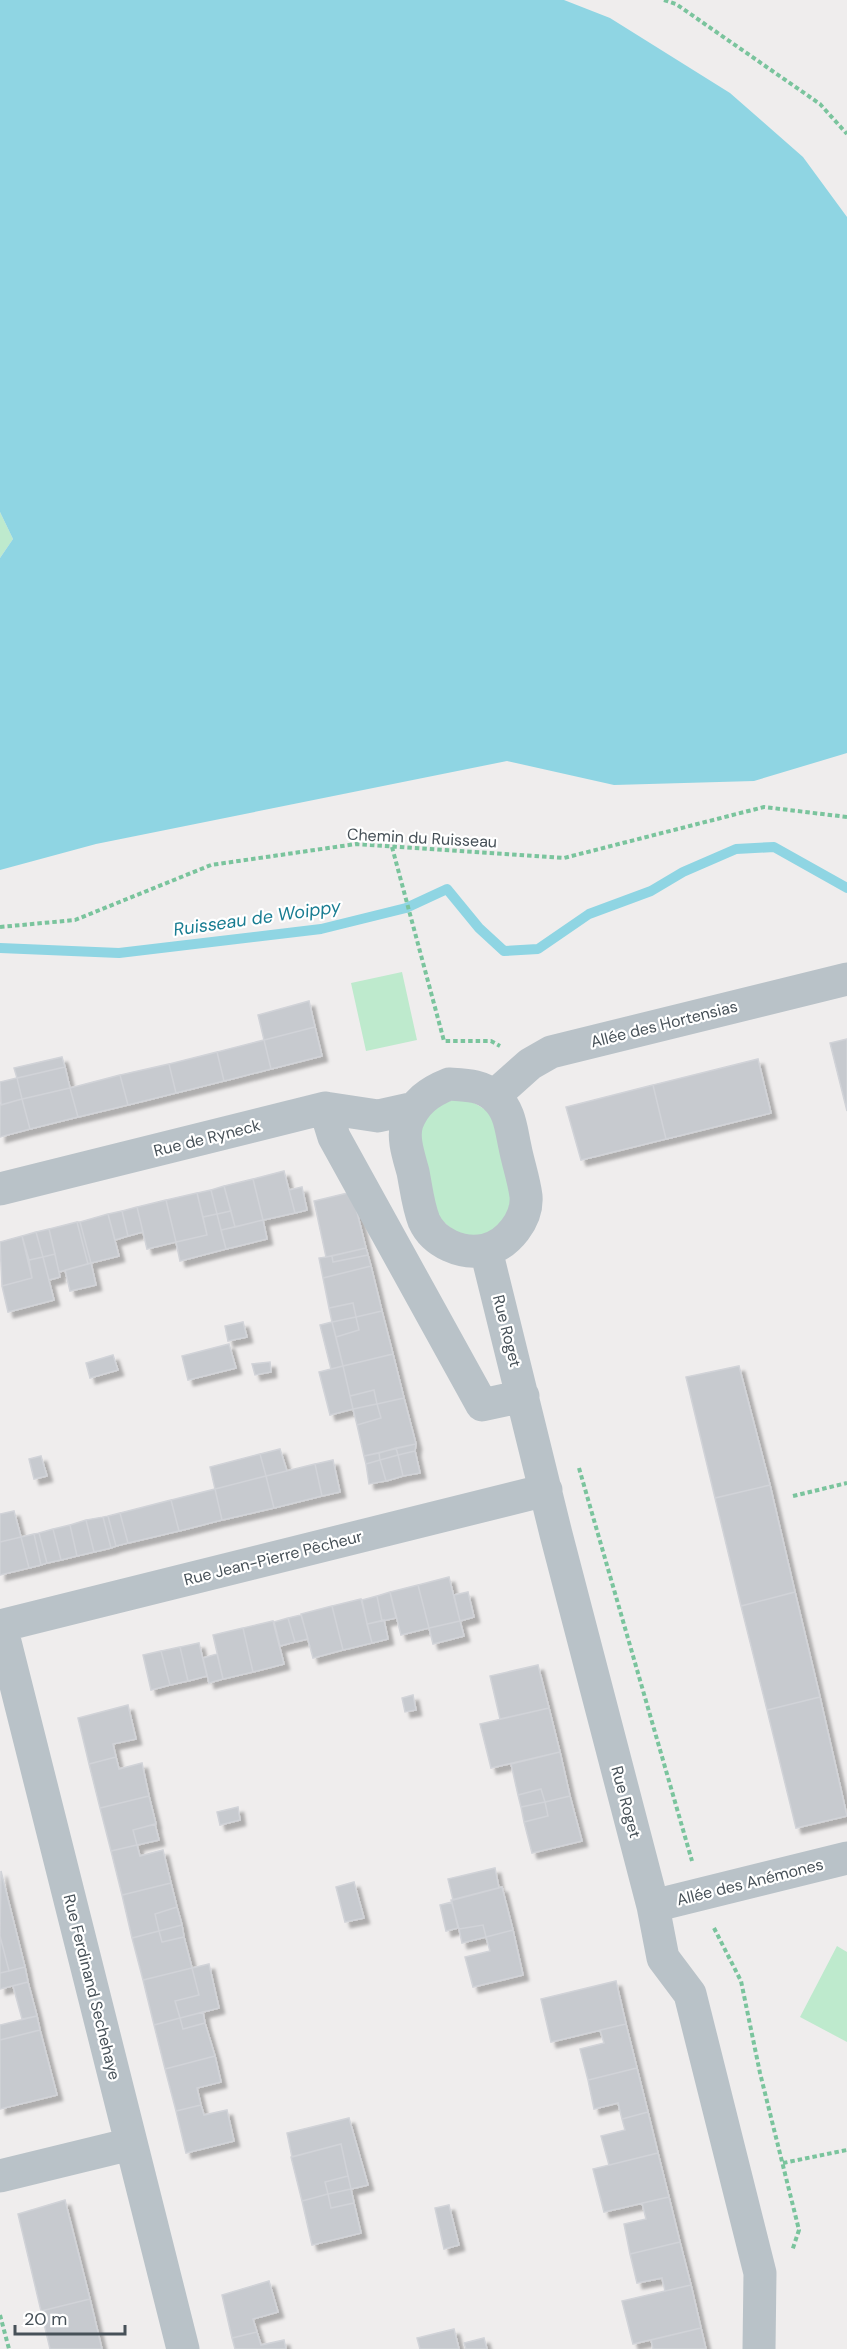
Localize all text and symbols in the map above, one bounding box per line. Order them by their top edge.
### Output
street label: Chemin du Ruisseau [346,824,498,852]
water label: Ruisseau de Woippy [172,894,343,942]
street label: Allée des Hortensias [588,996,740,1052]
street label: Rue de Ryneck [151,1115,263,1161]
street label: Rue Roget [488,1293,526,1369]
street label: Rue Jean-Pierre Pêcheur [182,1526,364,1590]
street label: Rue Roget [606,1764,646,1840]
street label: Allée des Anémones [674,1854,826,1910]
street label: Rue Ferdinand Sechehaye [59,1892,125,2082]
scale bar [15,2298,124,2336]
text: 20 m [24,2307,67,2331]

